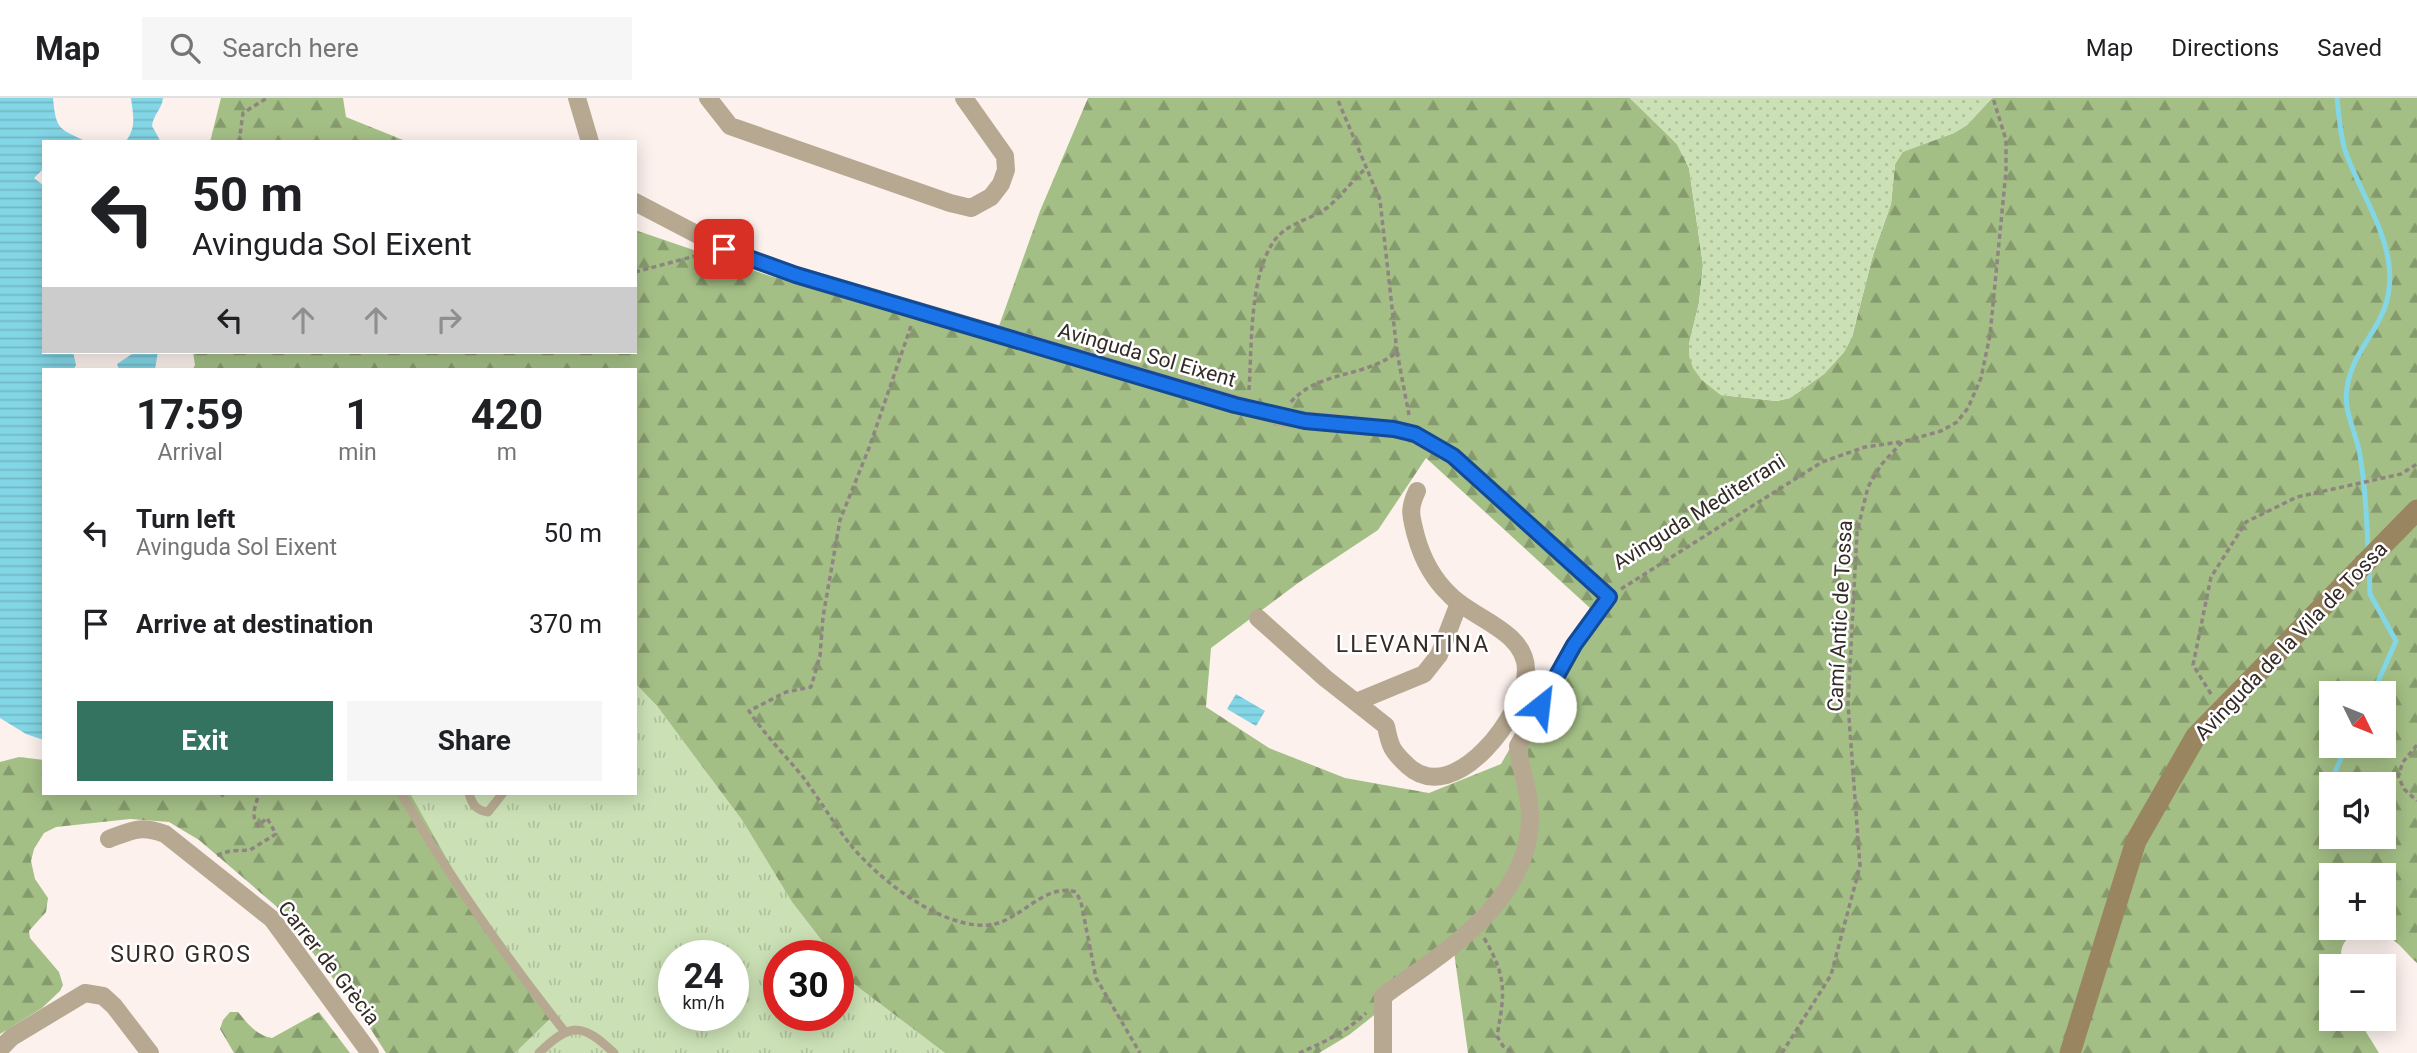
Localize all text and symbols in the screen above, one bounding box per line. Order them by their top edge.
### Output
search box [142,17,632,80]
text: Map [35,29,100,68]
icon: search [166,29,204,67]
text: Search here [222,33,359,63]
text: Map [2086,34,2133,62]
text: Directions [2171,34,2279,62]
text: Saved [2317,34,2382,62]
text: 50 m [192,166,303,223]
icon: left [77,168,168,259]
pin [694,219,754,279]
text: Avinguda Sol Eixent [192,225,472,263]
icon: arrive [705,230,743,268]
icon: left [211,301,249,339]
icon: ahead [284,301,322,339]
icon: ahead [357,301,395,339]
icon: right [430,301,468,339]
street label: Avinguda Sol Eixent [1055,318,1239,392]
text: 17:59 [136,390,244,439]
text: 1 [345,390,370,439]
text: 420 [471,390,543,439]
text: Arrival [157,439,223,466]
text: min [338,439,377,466]
text: m [497,439,517,466]
street label: Avinguda Mediterrani [1609,449,1789,575]
text: Turn left [136,504,235,534]
icon: left [77,514,115,552]
text: 50 m [544,518,602,548]
street label: Camí Antic de Tossa [1823,520,1857,712]
text: Avinguda Sol Eixent [136,534,337,561]
street label: Avinguda de la Vila de Tossa [2190,537,2392,745]
icon: arrive [77,605,115,643]
text: Arrive at destination [136,609,373,639]
text: 370 m [529,609,602,639]
district label: LLEVANTINA [1336,631,1490,658]
position arrow [1503,669,1577,743]
north arrow [2319,681,2396,758]
map controls [2319,681,2396,1031]
button: Exit [77,701,333,781]
button: Share [347,701,602,781]
button: sound [2319,772,2396,849]
button: + [2319,863,2396,940]
street label: Carrer de Grècia [273,896,385,1030]
speed limit sign: 30 [763,940,854,1031]
district label: SURO GROS [110,941,252,968]
button: − [2319,954,2396,1031]
text: 24 [683,956,724,997]
text: km/h [682,992,725,1013]

